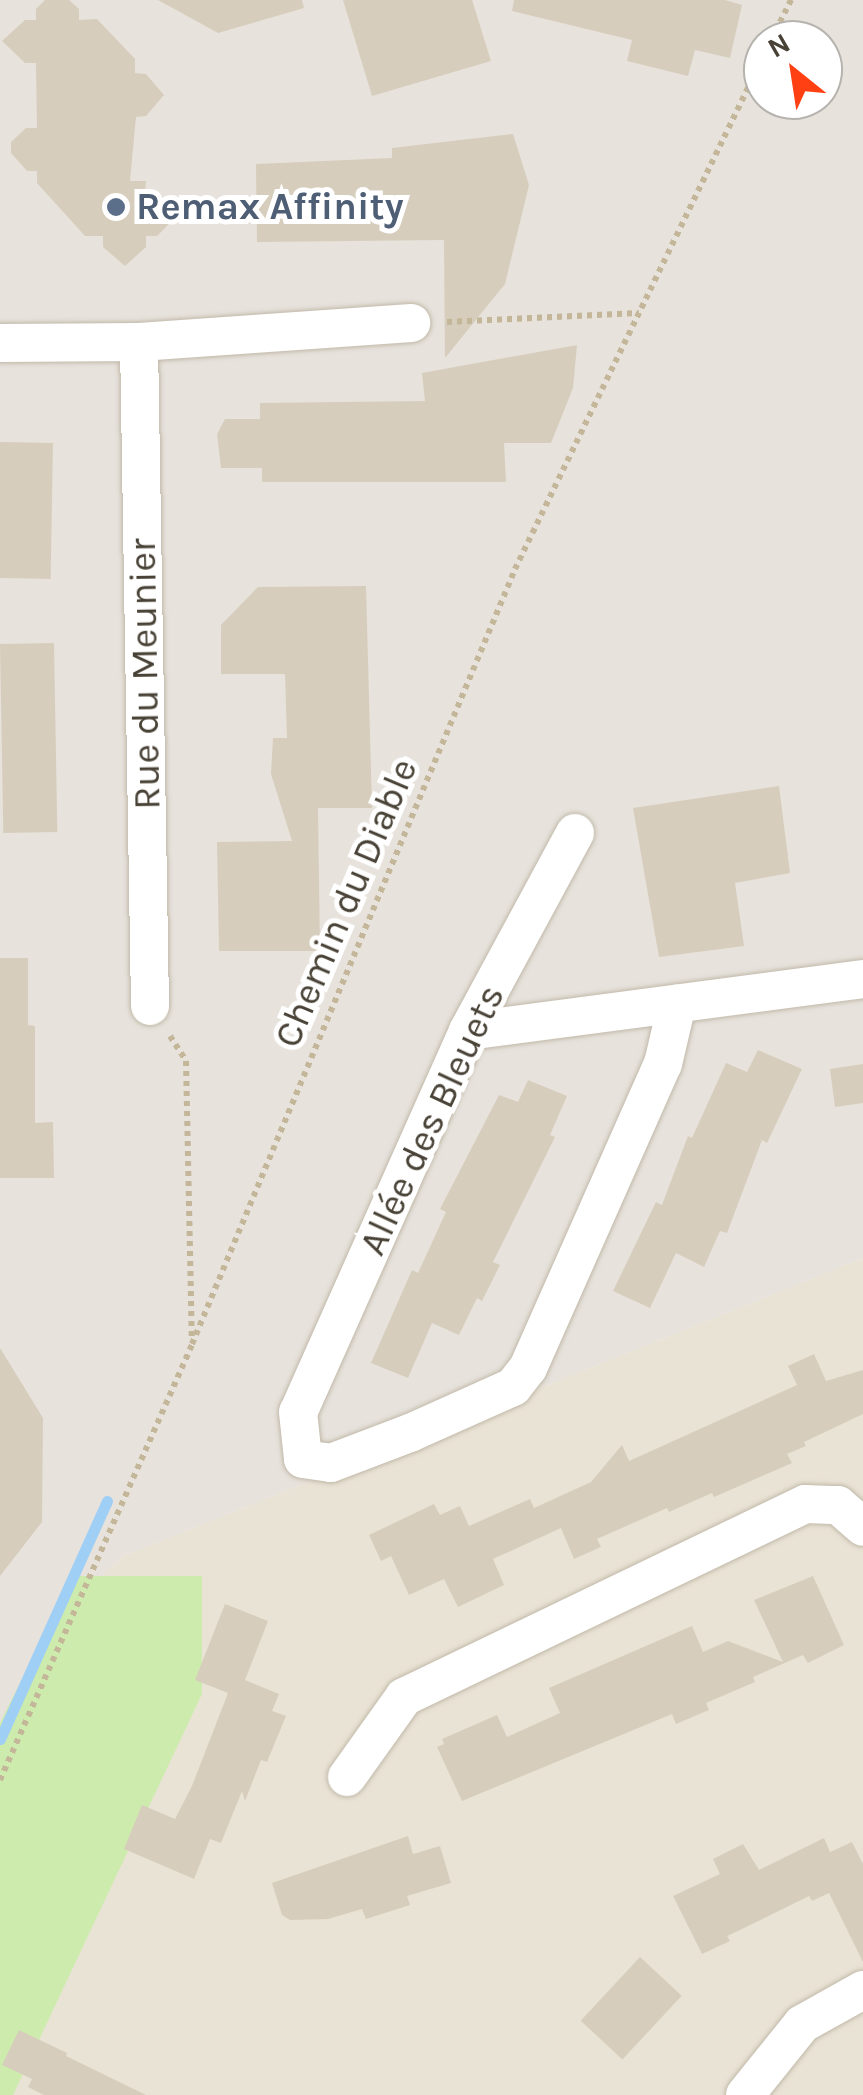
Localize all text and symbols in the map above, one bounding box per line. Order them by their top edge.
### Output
north arrow [743,20,843,120]
text: N [762,26,796,65]
place label: Remax Affinity [136,184,404,230]
marker: Remax Affinity [105,196,127,218]
street label: Rue du Meunier [120,538,170,810]
street label: Chemin du Diable [265,752,427,1054]
street label: Allée des Bleuets [349,978,515,1262]

